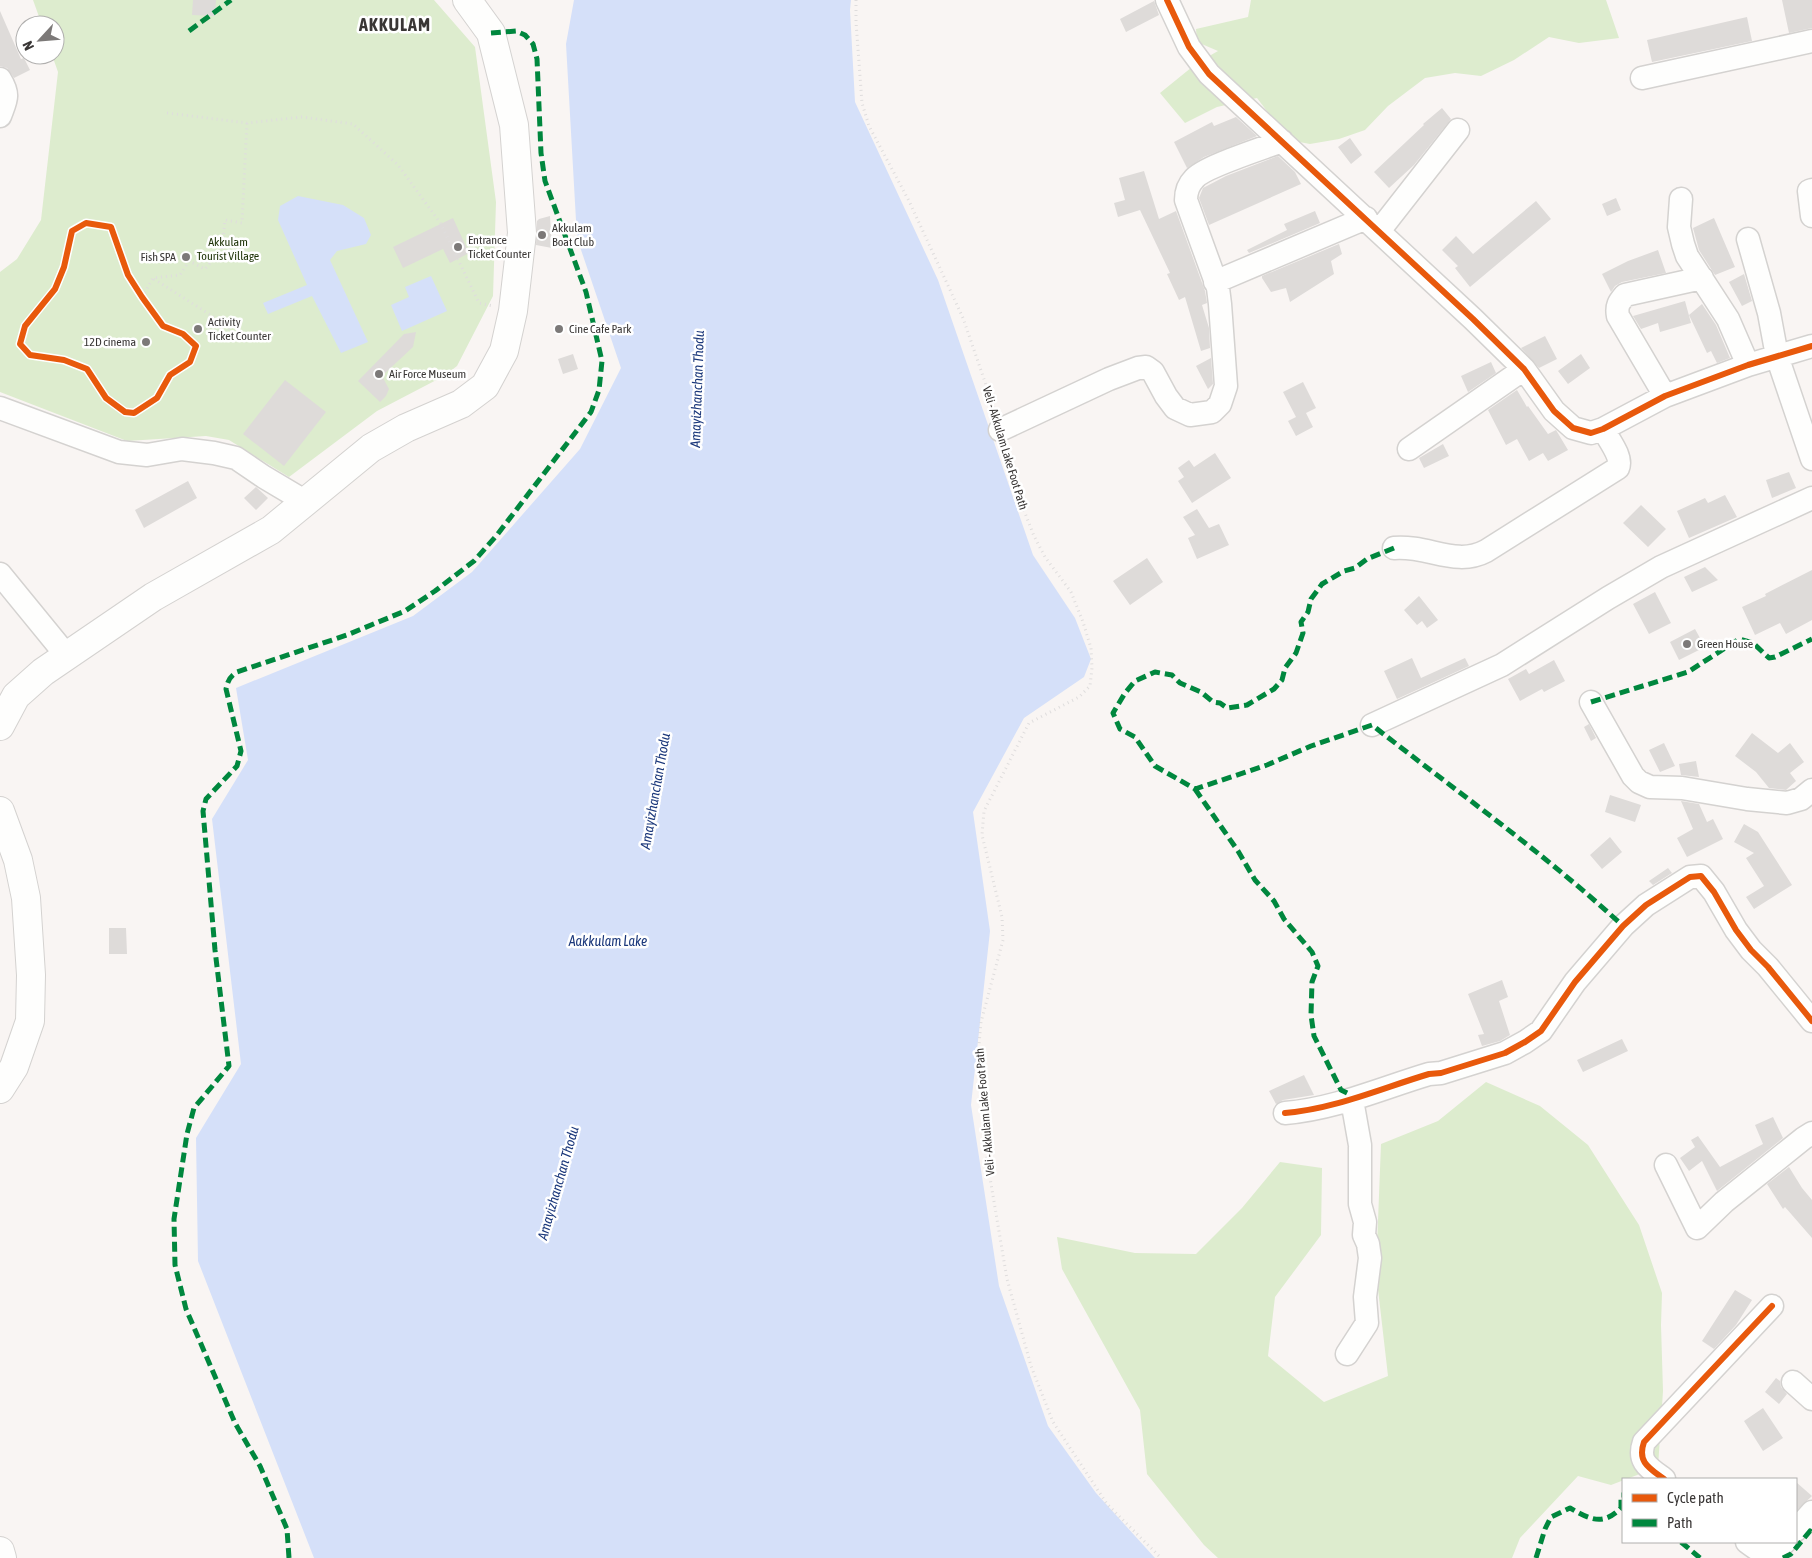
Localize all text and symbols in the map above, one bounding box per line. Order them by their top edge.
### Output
district label: AKKULAM [358,14,431,35]
north arrow [15,15,65,65]
text: N [19,38,37,53]
place label: Akkulam Boat Club [552,221,594,249]
marker: Akkulam Boat Club [536,229,548,241]
place label: Entrance Ticket Counter [468,233,531,261]
park label: Akkulam Tourist Village [197,235,259,263]
marker: Entrance Ticket Counter [452,241,464,253]
place label: Fish SPA [140,250,176,264]
marker: Fish SPA [180,251,192,263]
place label: Activity Ticket Counter [208,315,271,343]
place label: Cine Cafe Park [569,322,632,336]
marker: Activity Ticket Counter [192,323,204,335]
marker: Cine Cafe Park [553,323,565,335]
water label: Amayizhanchan Thodu [687,330,707,449]
place label: 12D cinema [84,335,136,349]
marker: 12D cinema [140,336,152,348]
place label: Air Force Museum [389,367,466,381]
marker: Air Force Museum [373,368,385,380]
street label: Veli - Akkulam Lake Foot Path [980,385,1030,511]
place label: Green House [1697,637,1753,651]
marker: Green House [1681,638,1693,650]
water label: Amayizhanchan Thodu [637,732,673,851]
water label: Aakkulam Lake [568,933,647,949]
street label: Veli - Akkulam Lake Foot Path [972,1047,998,1177]
water label: Amayizhanchan Thodu [534,1124,582,1243]
legend [1622,1478,1797,1543]
text: Cycle path [1667,1489,1724,1506]
text: Path [1667,1514,1693,1531]

